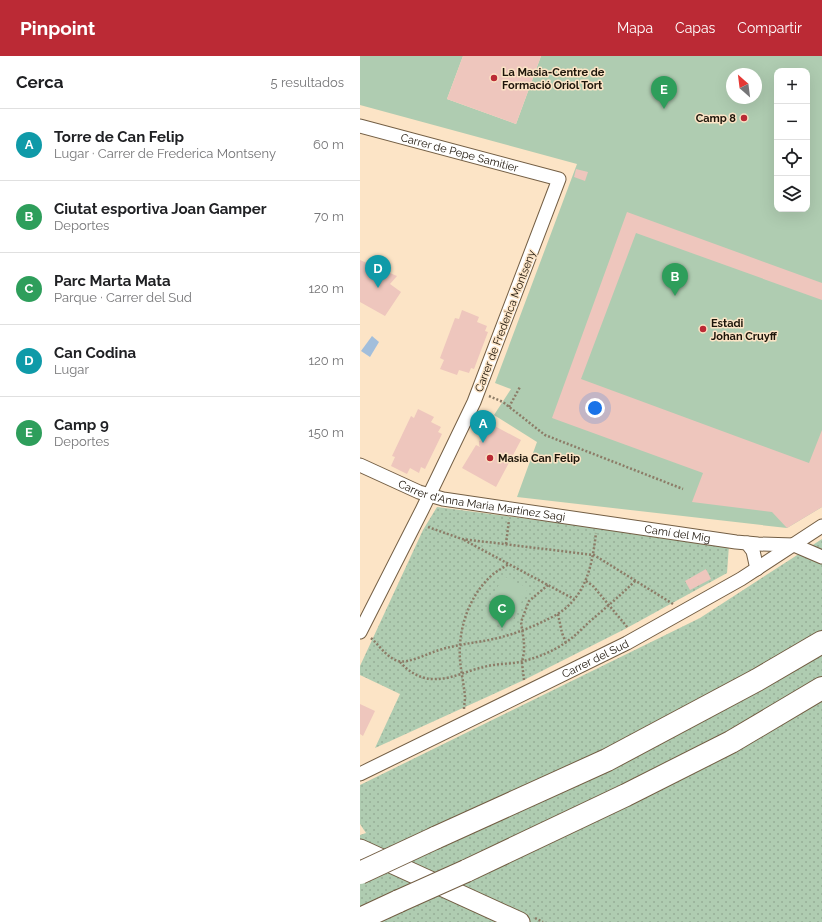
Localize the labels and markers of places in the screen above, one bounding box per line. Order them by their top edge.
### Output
place label: La Masia-Centre de Formació Oriol Tort [502,66,605,92]
marker: La Masia-Centre de Formació Oriol Tort [489,73,499,83]
pin: E [651,76,677,109]
place label: Camp 8 [696,112,736,125]
marker: Camp 8 [739,113,749,123]
pin: D [365,255,391,288]
pin: B [662,263,688,296]
place label: Estadi Johan Cruyff [711,317,778,343]
marker: Estadi Johan Cruyff [698,324,708,334]
pin: A [470,410,496,443]
place label: Masia Can Felip [498,452,580,465]
marker: Masia Can Felip [485,453,495,463]
pin: C [489,595,515,628]

